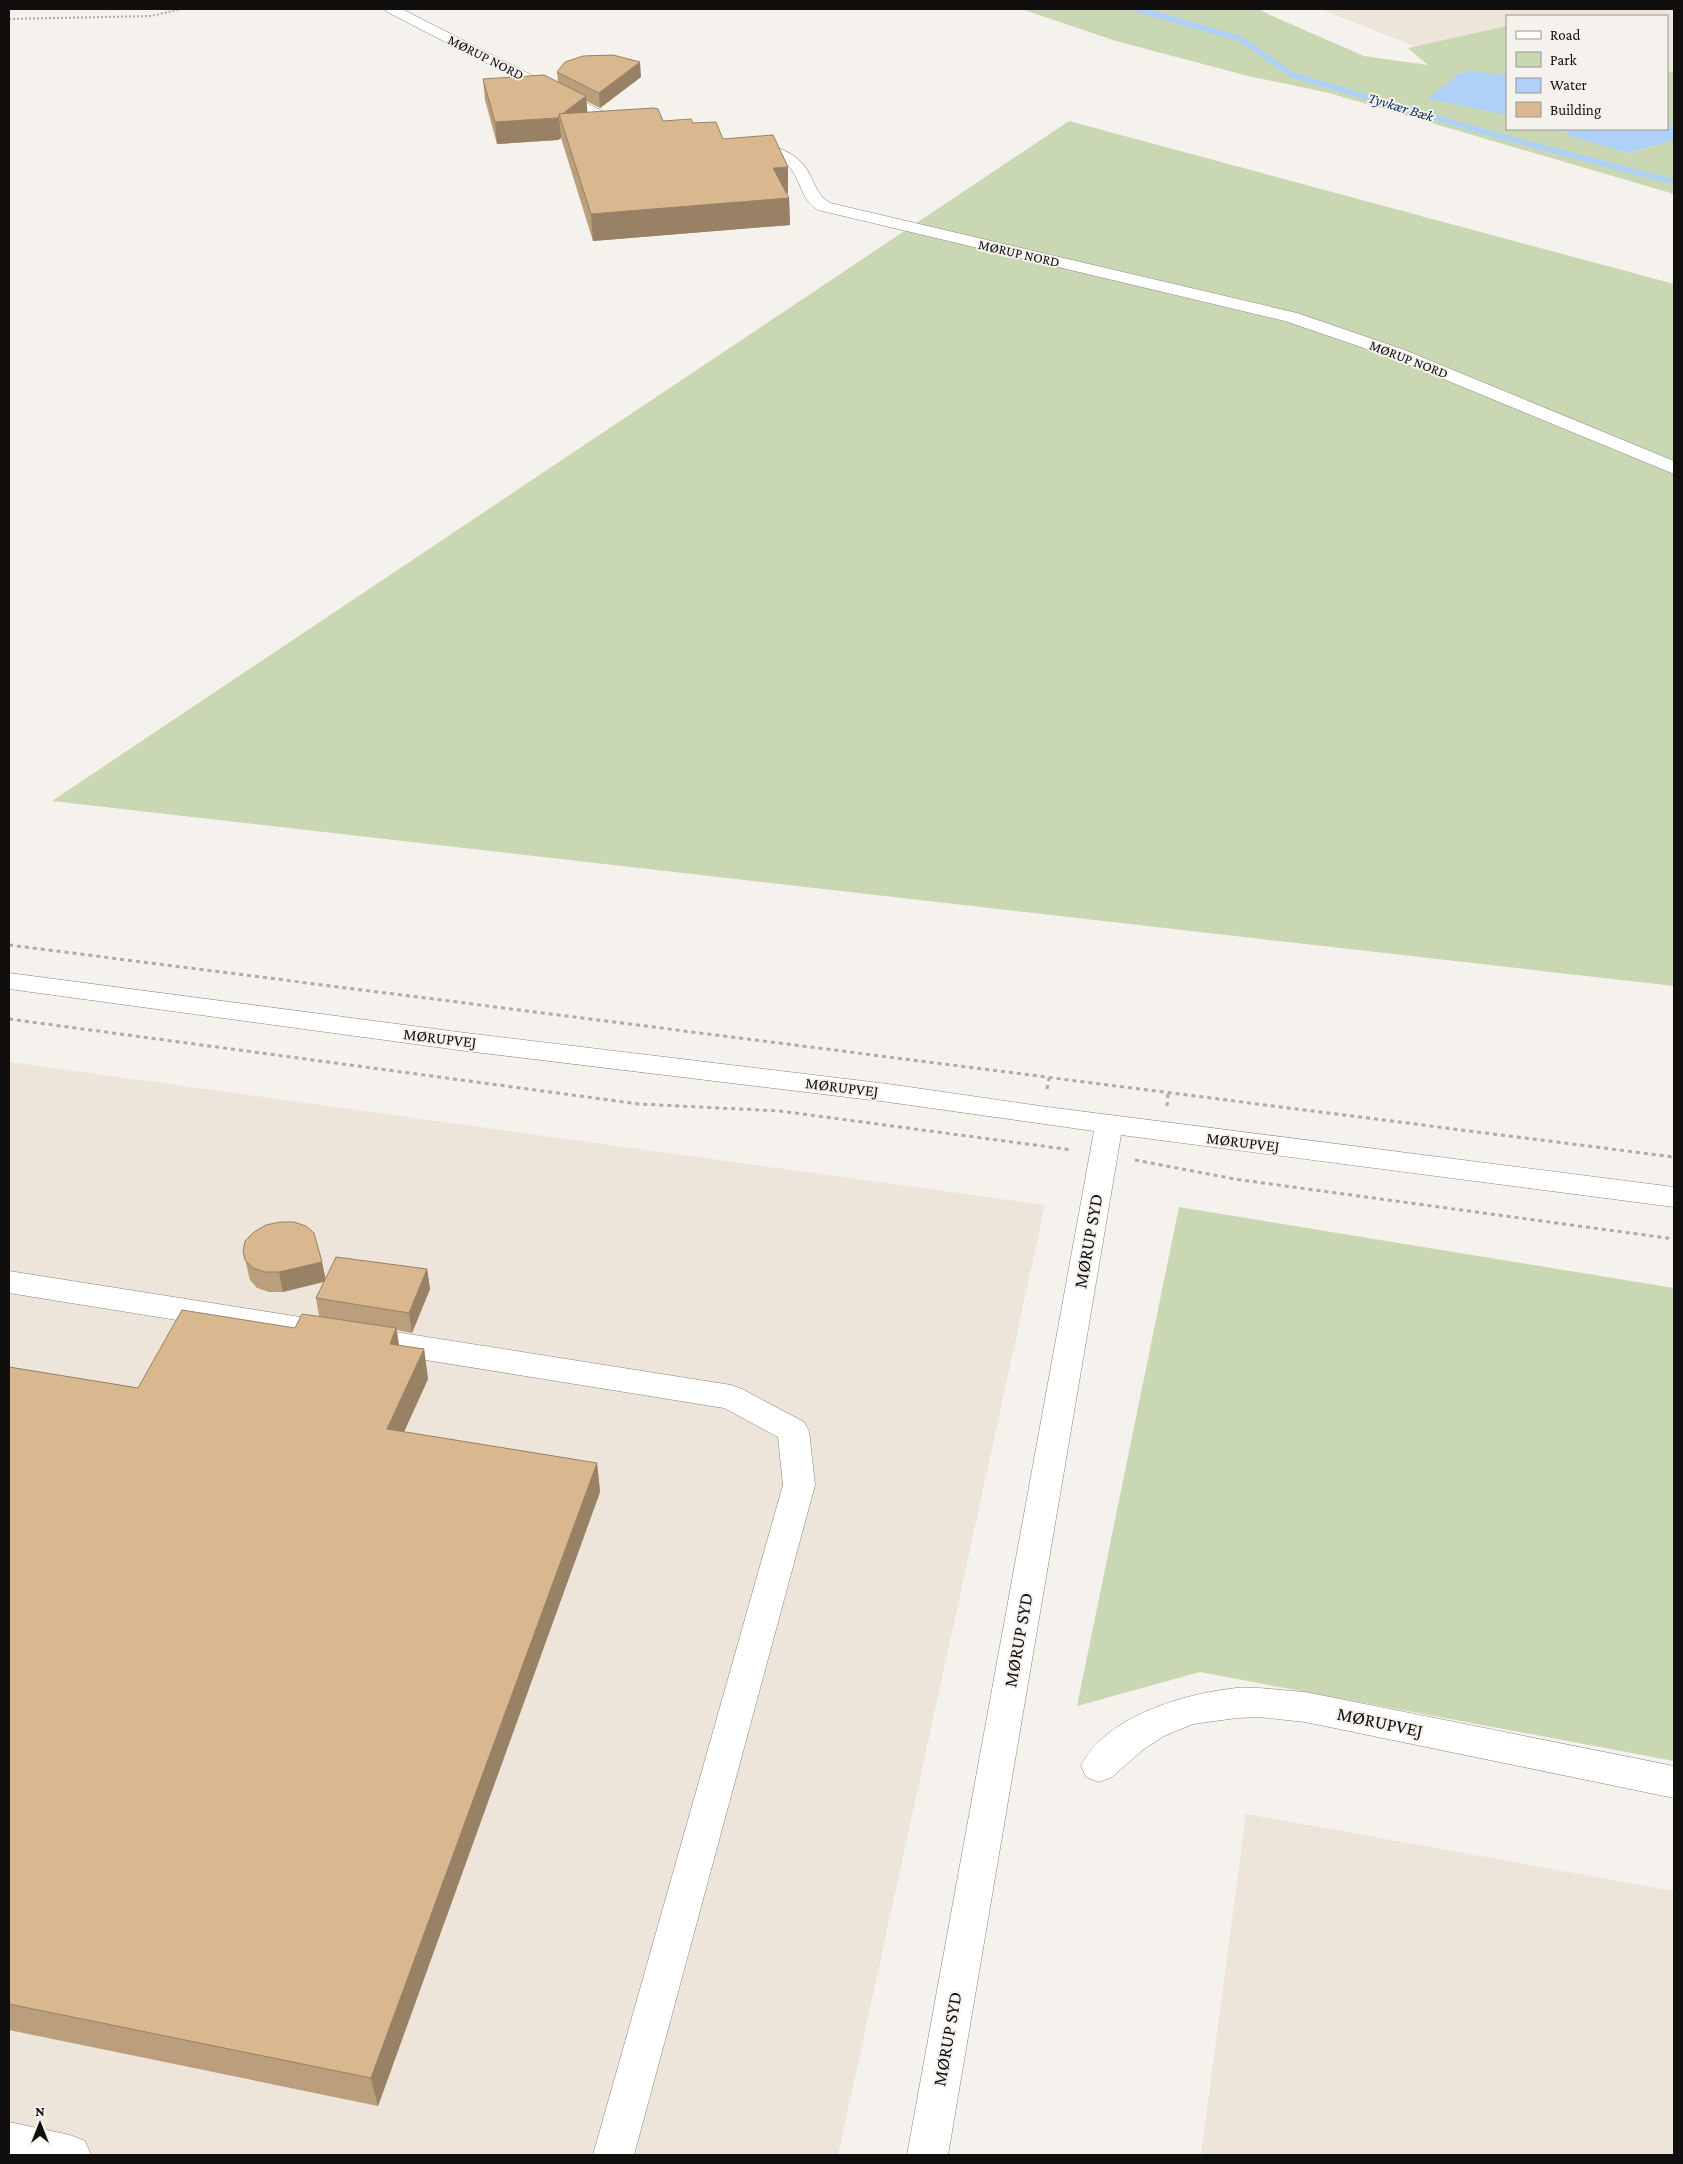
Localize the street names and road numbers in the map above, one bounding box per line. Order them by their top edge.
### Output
street label: MØRUP NORD [445,31,527,83]
street label: MØRUP NORD [977,236,1061,270]
street label: MØRUP NORD [1367,337,1451,381]
street label: MØRUPVEJ [402,1025,478,1052]
street label: MØRUPVEJ [804,1074,880,1101]
street label: MØRUPVEJ [1205,1129,1281,1156]
street label: MØRUP SYD [1069,1192,1107,1290]
street label: MØRUP SYD [999,1591,1037,1689]
street label: MØRUPVEJ [1335,1703,1425,1741]
street label: MØRUP SYD [928,1990,966,2088]

